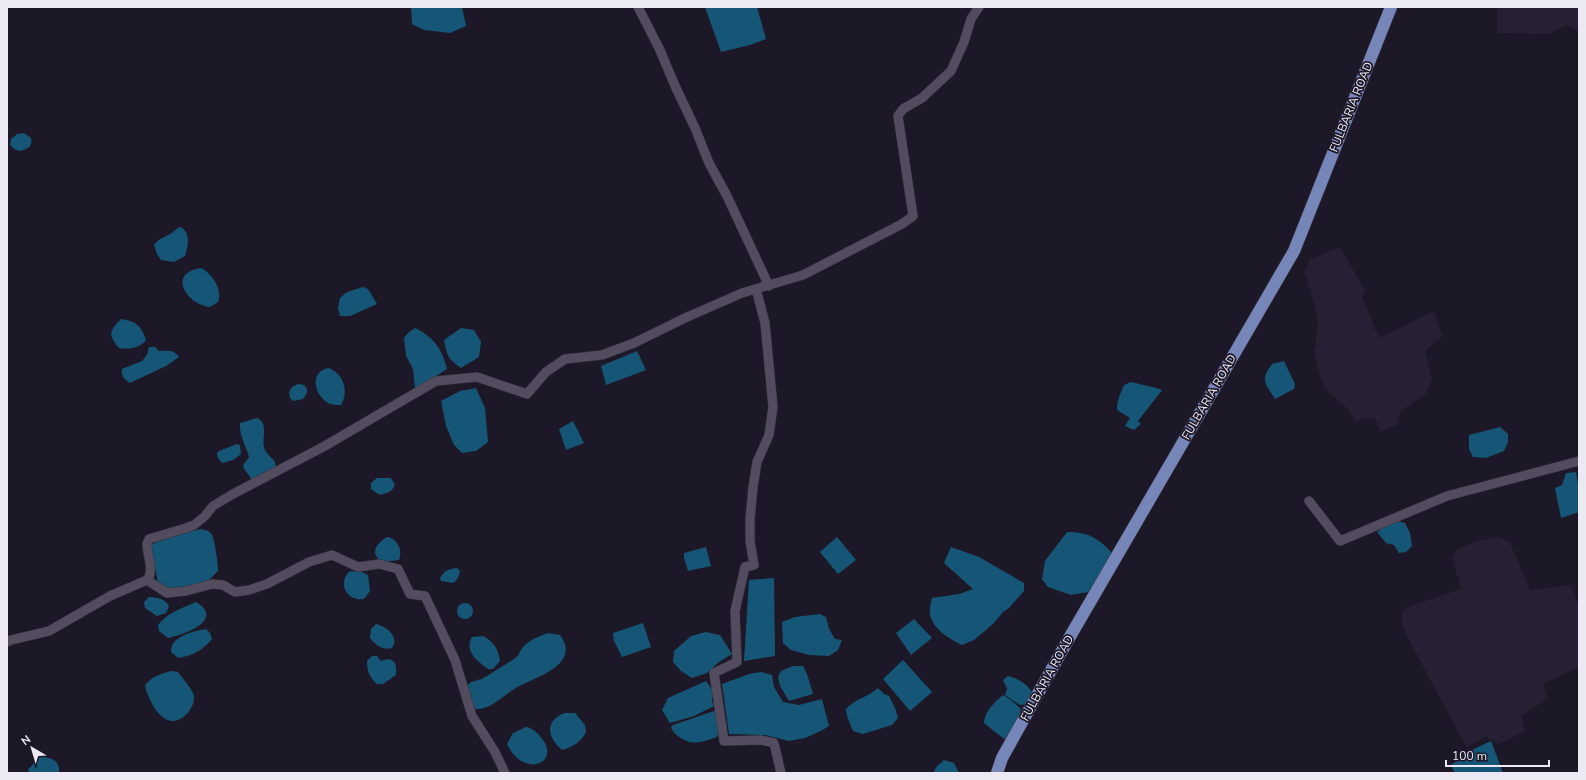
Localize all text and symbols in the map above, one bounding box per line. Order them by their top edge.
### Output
street label: FULBARIA ROAD [1326,59,1376,155]
street label: FULBARIA ROAD [1178,351,1240,443]
street label: FULBARIA ROAD [1017,632,1077,724]
north arrow [12,728,52,768]
text: N [18,732,34,749]
scale bar [1446,742,1549,768]
text: 100 m [1452,748,1487,764]

